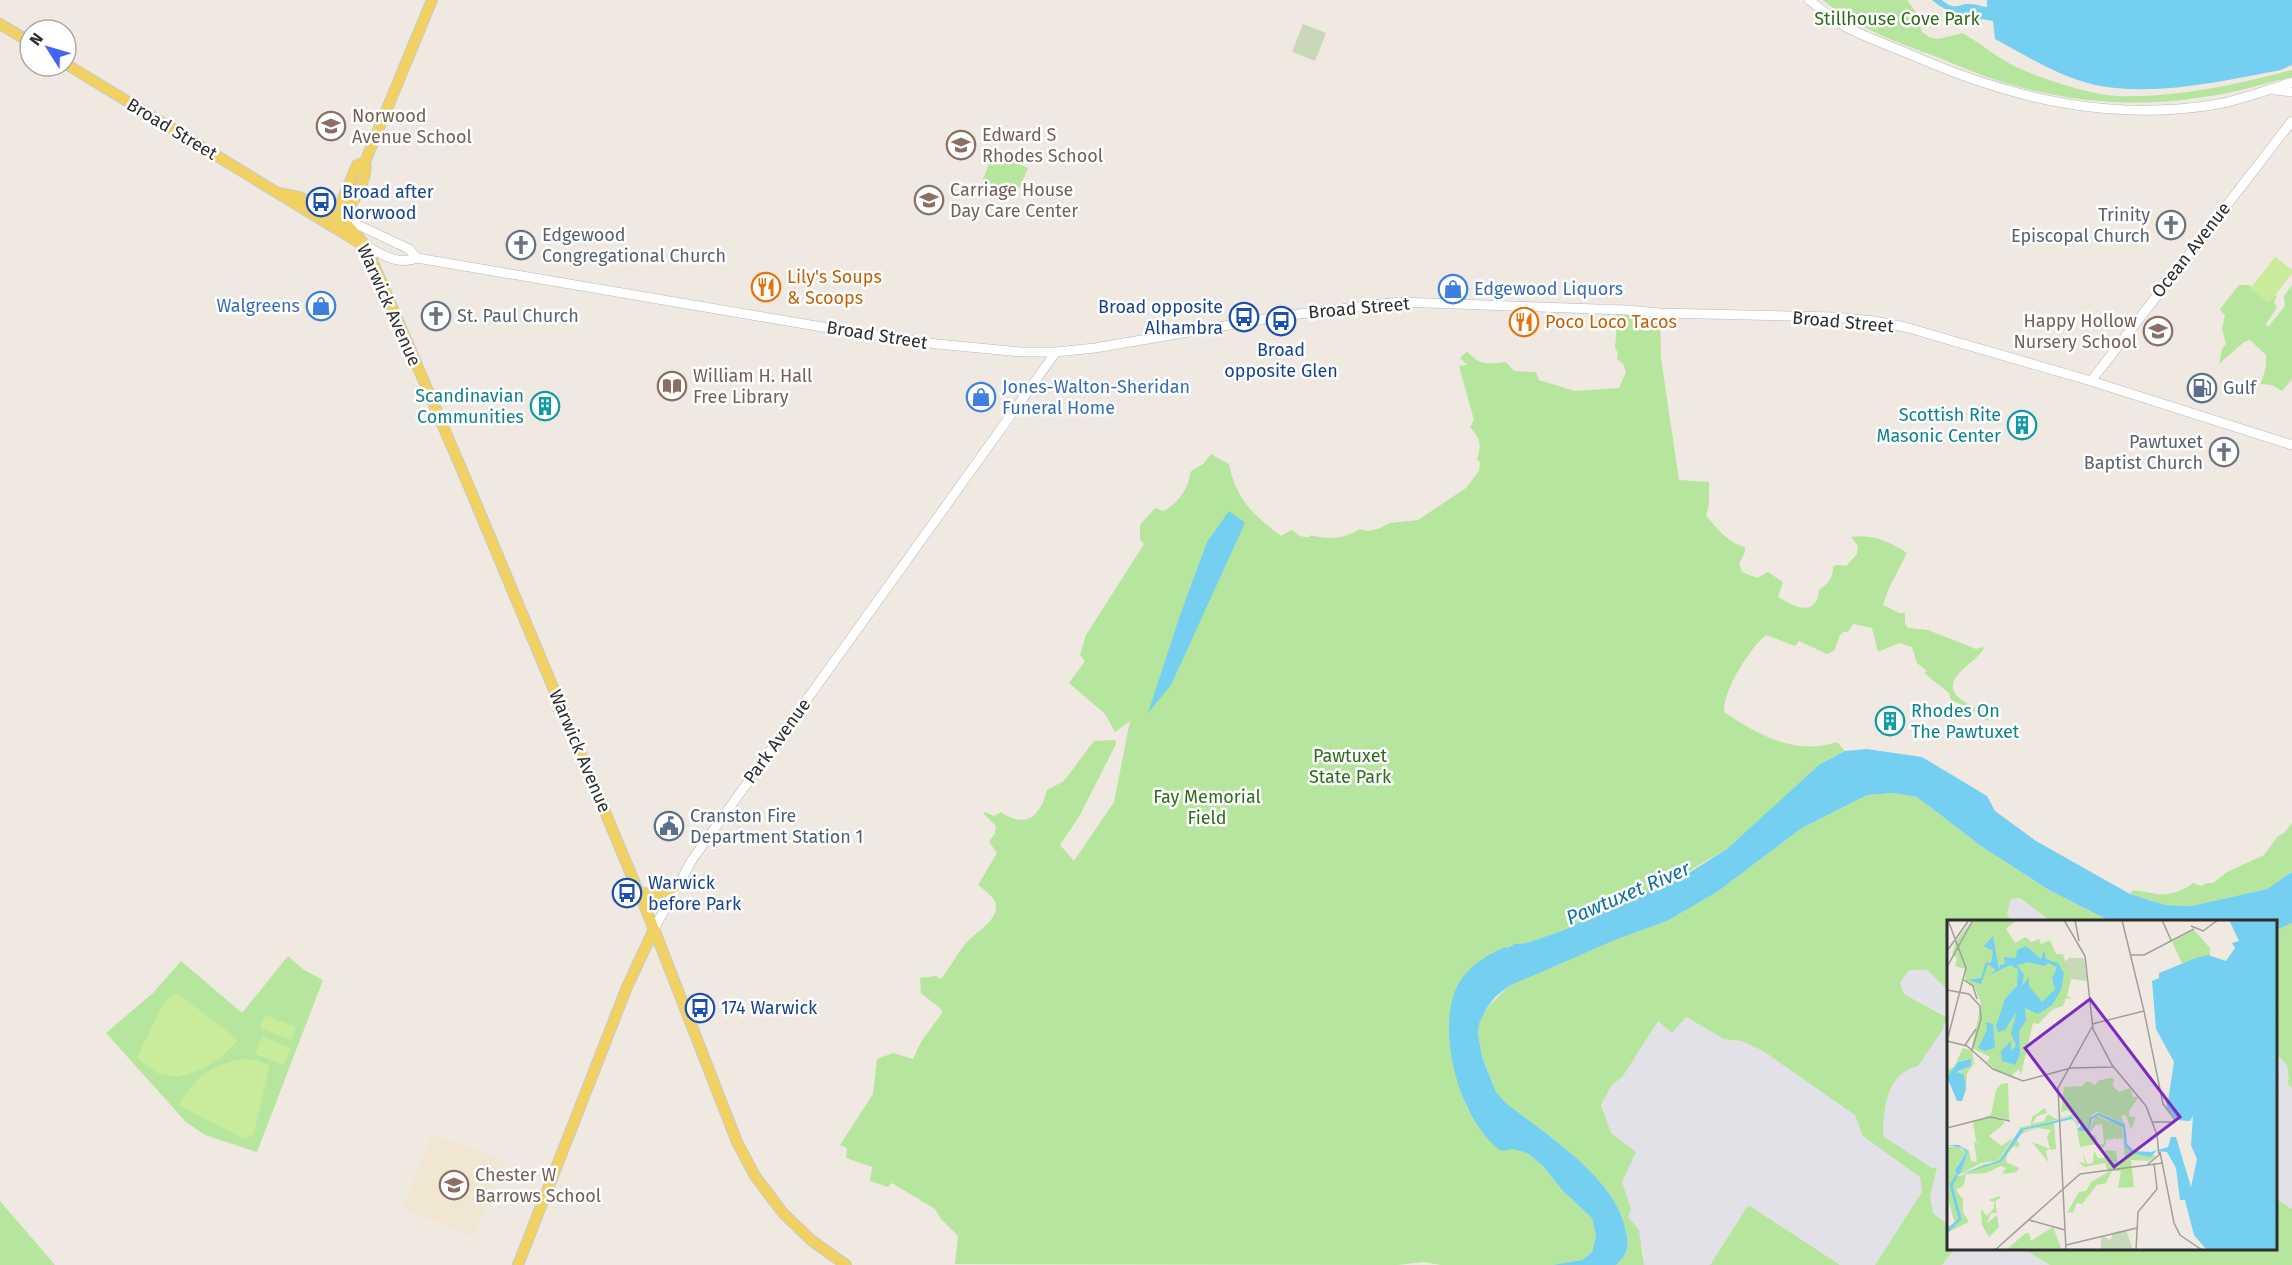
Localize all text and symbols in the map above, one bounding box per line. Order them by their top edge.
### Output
park label: Stillhouse Cove Park [1814,8,1980,30]
north arrow [18,18,78,78]
text: N [26,29,47,49]
street label: Broad Street [123,93,222,165]
place label: Norwood Avenue School [352,105,472,148]
school or university icon: Norwood Avenue School [315,110,347,142]
place label: Edward S Rhodes School [982,124,1103,167]
school or university icon: Edward S Rhodes School [945,129,977,161]
place label: Carriage House Day Care Center [950,179,1078,222]
place label: Broad after Norwood [342,181,434,224]
school or university icon: Carriage House Day Care Center [913,184,945,216]
bus stop icon: Broad after Norwood [305,186,337,218]
street label: Ocean Avenue [2147,198,2235,302]
place label: Trinity Episcopal Church [2011,204,2150,247]
church icon: Trinity Episcopal Church [2155,209,2187,241]
place label: Edgewood Congregational Church [542,224,726,267]
church icon: Edgewood Congregational Church [505,229,537,261]
street label: Warwick Avenue [352,241,426,369]
place label: Lily's Soups & Scoops [787,266,882,309]
restaurant icon: Lily's Soups & Scoops [750,271,782,303]
shop icon: Edgewood Liquors [1437,273,1469,305]
place label: Edgewood Liquors [1474,278,1623,300]
shop icon: Walgreens [305,290,337,322]
street label: Broad Street [1307,293,1411,323]
place label: Walgreens [216,295,300,317]
place label: Broad opposite Alhambra [1098,296,1223,339]
church icon: St. Paul Church [420,300,452,332]
bus stop icon: Broad opposite Alhambra [1228,301,1260,333]
place label: St. Paul Church [457,305,579,327]
bus stop icon: Broad opposite Glen [1265,305,1297,337]
restaurant icon: Poco Loco Tacos [1508,306,1540,338]
street label: Broad Street [1791,307,1895,337]
place label: Happy Hollow Nursery School [2014,310,2137,353]
place label: Poco Loco Tacos [1545,311,1677,333]
school or university icon: Happy Hollow Nursery School [2142,315,2174,347]
street label: Broad Street [825,316,930,354]
place label: Broad opposite Glen [1224,339,1338,382]
place label: William H. Hall Free Library [693,365,812,408]
library icon: William H. Hall Free Library [656,370,688,402]
fuel station icon: Gulf [2186,372,2218,404]
place label: Jones-Walton-Sheridan Funeral Home [1002,376,1190,419]
place label: Gulf [2223,377,2258,399]
shop icon: Jones-Walton-Sheridan Funeral Home [965,381,997,413]
place label: Scandinavian Communities [415,385,524,428]
building icon: Scandinavian Communities [529,390,561,422]
place label: Scottish Rite Masonic Center [1876,404,2001,447]
building icon: Scottish Rite Masonic Center [2006,409,2038,441]
place label: Pawtuxet Baptist Church [2084,431,2203,474]
church icon: Pawtuxet Baptist Church [2208,436,2240,468]
street label: Warwick Avenue [544,686,616,816]
street label: Park Avenue [739,694,815,788]
place label: Rhodes On The Pawtuxet [1911,700,2020,743]
building icon: Rhodes On The Pawtuxet [1874,705,1906,737]
park label: Pawtuxet State Park [1309,745,1392,788]
park label: Fay Memorial Field [1153,786,1261,829]
place label: Cranston Fire Department Station 1 [690,805,863,848]
public building icon: Cranston Fire Department Station 1 [653,810,685,842]
water label: Pawtuxet River [1562,856,1695,930]
place label: Warwick before Park [648,872,742,915]
bus stop icon: Warwick before Park [611,877,643,909]
inset map [1947,920,2277,1250]
bus stop icon: 174 Warwick [684,992,716,1024]
place label: 174 Warwick [721,997,818,1019]
place label: Chester W Barrows School [475,1164,601,1207]
school or university icon: Chester W Barrows School [438,1169,470,1201]

